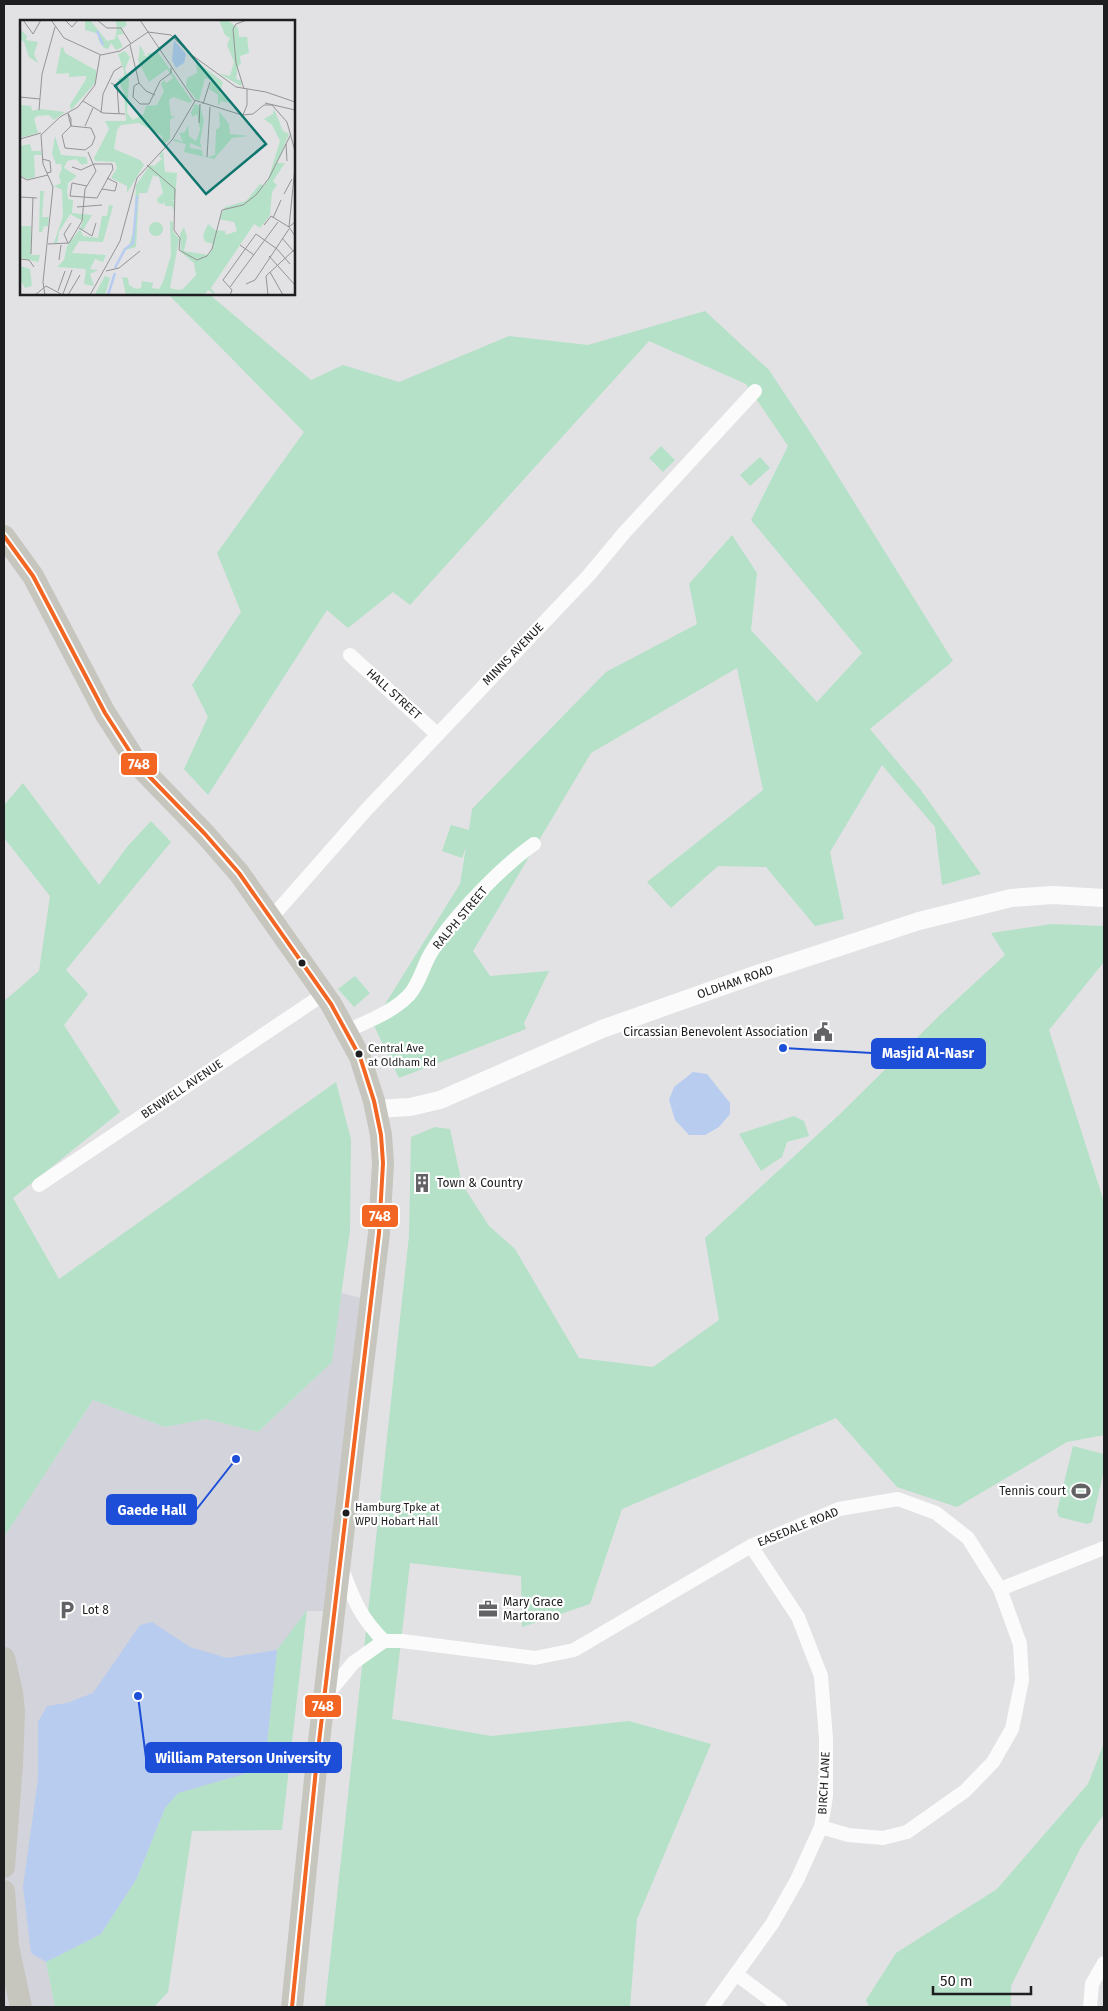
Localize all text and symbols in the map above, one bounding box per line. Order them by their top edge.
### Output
inset map [20,20,295,295]
street label: MINNS AVENUE [480,620,546,688]
street label: HALL STREET [364,666,425,723]
line badge: 748 [120,752,158,776]
text: 748 [128,756,150,773]
street label: RALPH STREET [430,883,491,952]
unlabelled marker [297,958,307,968]
street label: OLDHAM ROAD [695,962,775,1002]
public building icon: Circassian Benevolent Association [812,1021,834,1043]
place label: Circassian Benevolent Association [623,1025,808,1039]
callout: Masjid Al-Nasr [872,1039,985,1068]
place label: Central Ave at Oldham Rd [368,1042,436,1069]
text: Masjid Al-Nasr [882,1045,974,1062]
marker: Central Ave at Oldham Rd [354,1049,364,1059]
street label: BENWELL AVENUE [138,1056,226,1122]
building icon: Town & Country [411,1172,433,1194]
place label: Town & Country [437,1176,523,1190]
line badge: 748 [361,1204,399,1228]
text: 748 [369,1208,391,1225]
sports icon: Tennis court [1070,1480,1092,1502]
place label: Tennis court [999,1484,1067,1498]
callout: Gaede Hall [107,1495,196,1524]
place label: Hamburg Tpke at WPU Hobart Hall [355,1501,440,1528]
text: Gaede Hall [117,1502,187,1519]
street label: EASEDALE ROAD [755,1504,841,1550]
marker: Hamburg Tpke at WPU Hobart Hall [341,1508,351,1518]
place label: Mary Grace Martorano [503,1595,563,1623]
office icon: Mary Grace Martorano [477,1598,499,1620]
parking icon: Lot 8 [56,1599,78,1621]
place label: Lot 8 [82,1603,109,1617]
line badge: 748 [304,1694,342,1718]
text: 748 [312,1698,334,1715]
callout: William Paterson University [146,1743,341,1772]
text: William Paterson University [155,1750,332,1767]
street label: BIRCH LANE [815,1751,833,1815]
scale bar [933,1964,1030,1996]
text: 50 m [940,1972,973,1990]

